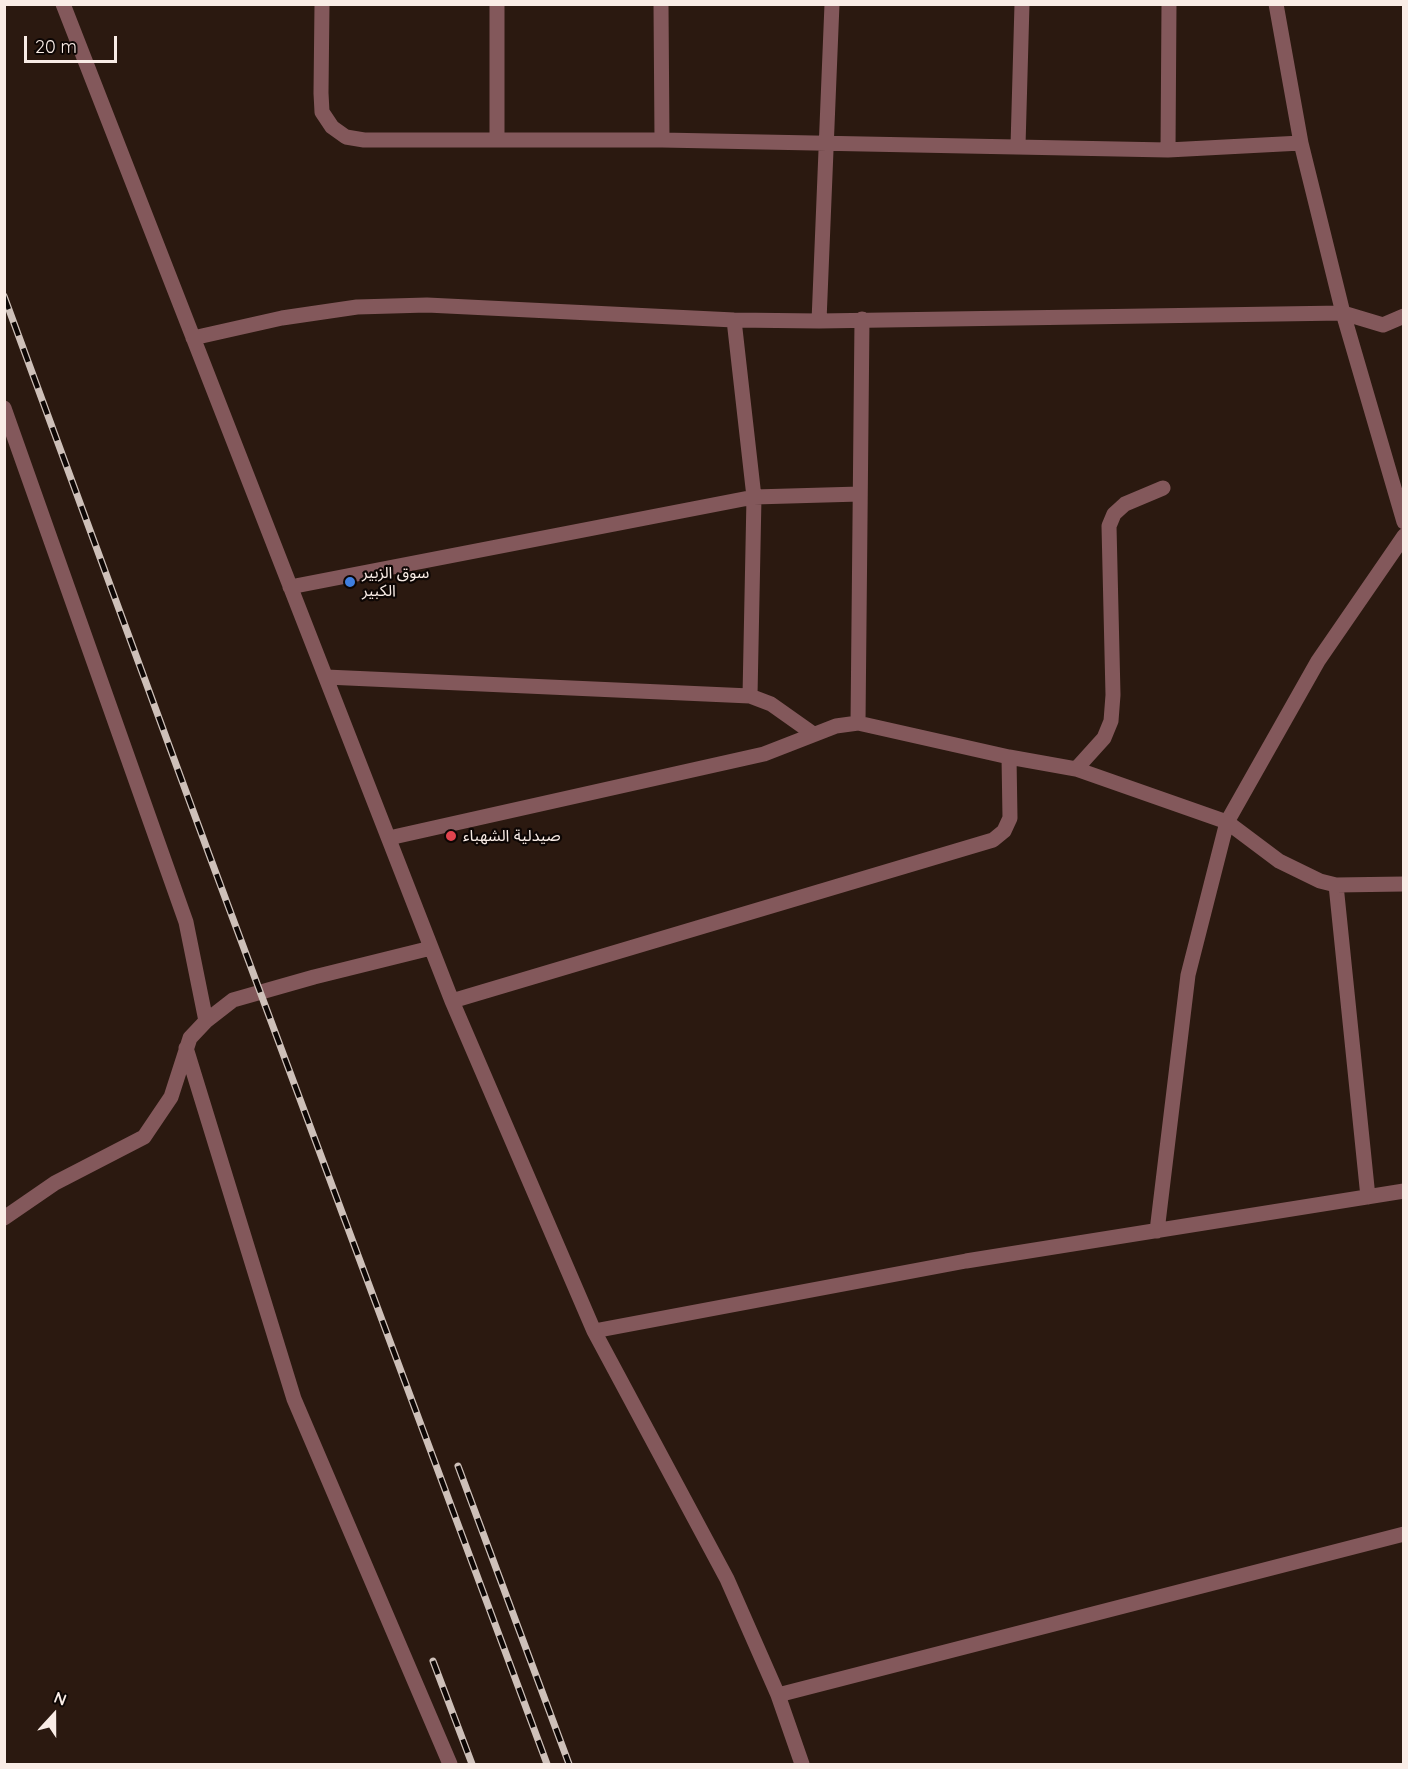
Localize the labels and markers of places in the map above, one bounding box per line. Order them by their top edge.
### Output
place label: سوق الزبير الكبير [362,563,429,601]
marker: سوق الزبير الكبير [343,575,357,589]
place label: صيدلية الشهباء [463,826,561,846]
marker: صيدلية الشهباء [444,829,458,843]

